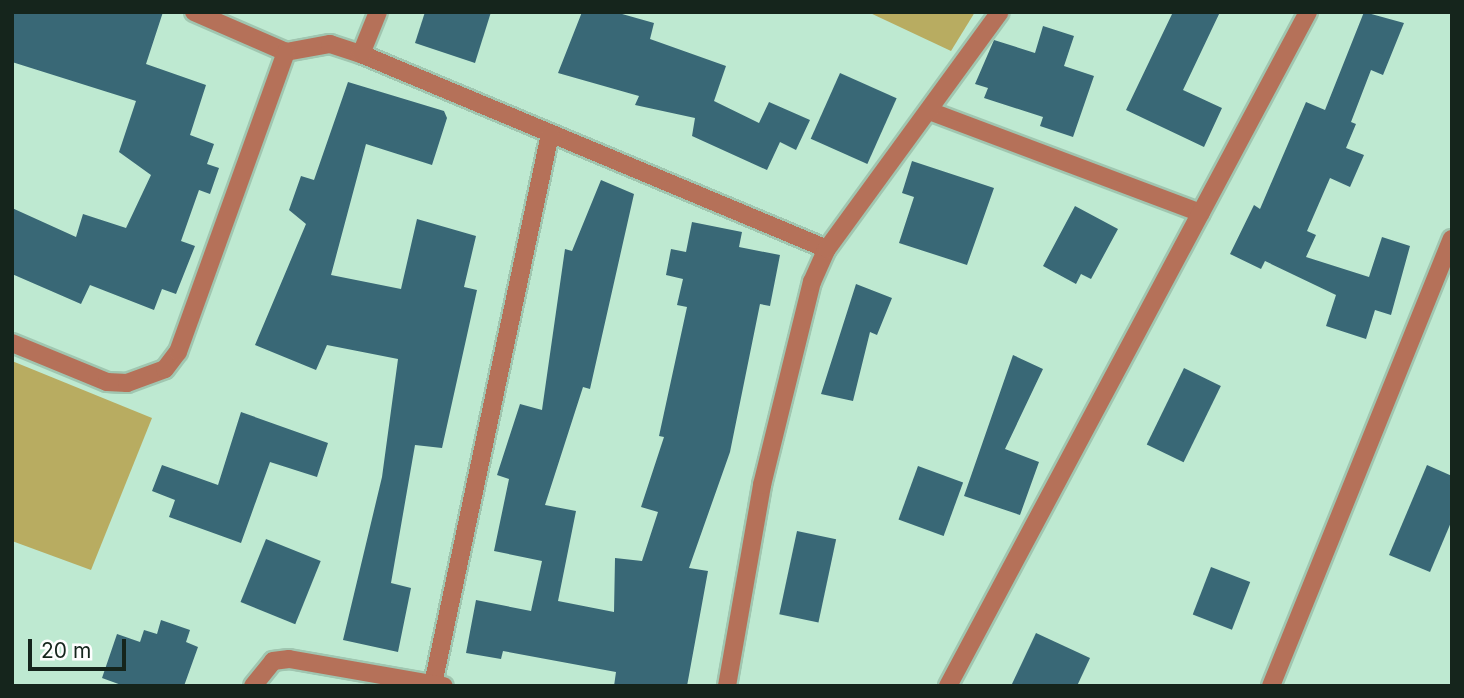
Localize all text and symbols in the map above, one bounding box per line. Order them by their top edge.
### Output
scale bar [32,624,130,668]
text: 20 m [41,638,91,663]

